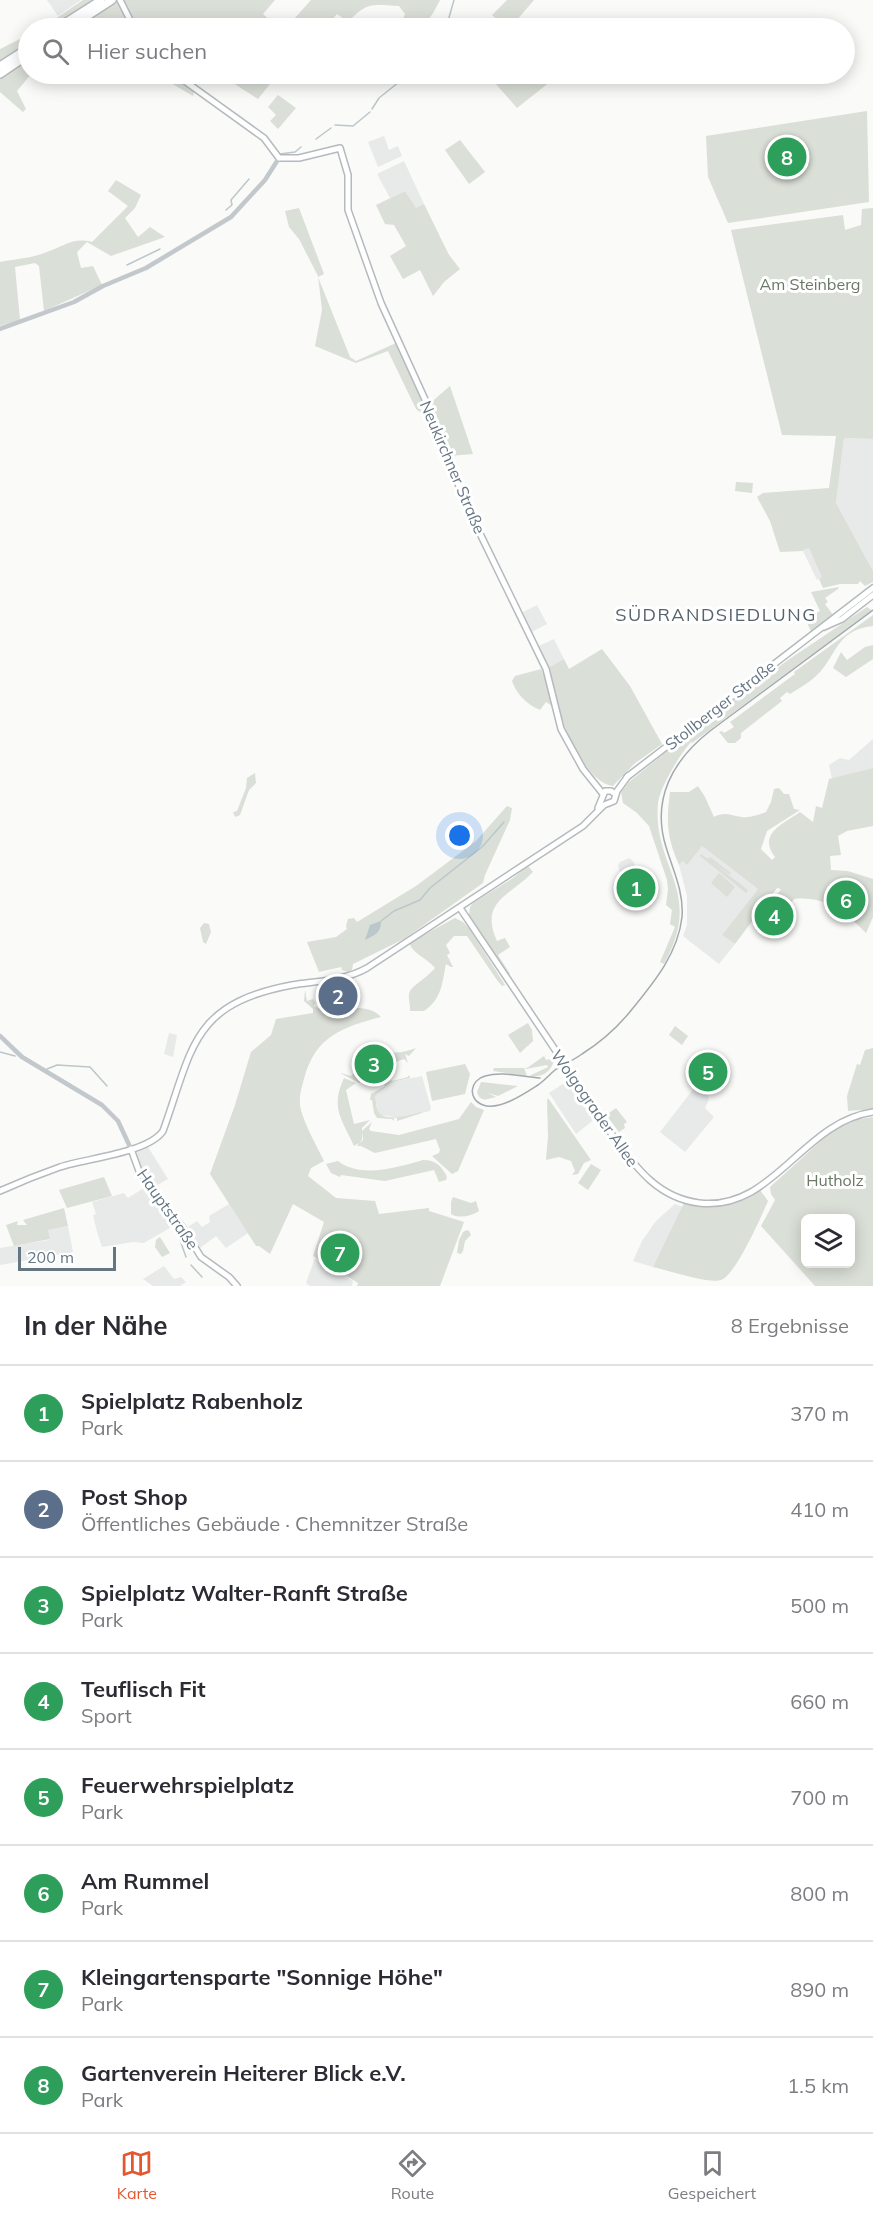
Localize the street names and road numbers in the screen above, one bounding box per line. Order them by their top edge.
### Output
street label: Neukirchner Straße [416,397,490,537]
street label: Stollberger Straße [661,656,779,754]
street label: Wolgograder Allee [547,1045,643,1171]
street label: Hauptstraße [133,1165,203,1253]

